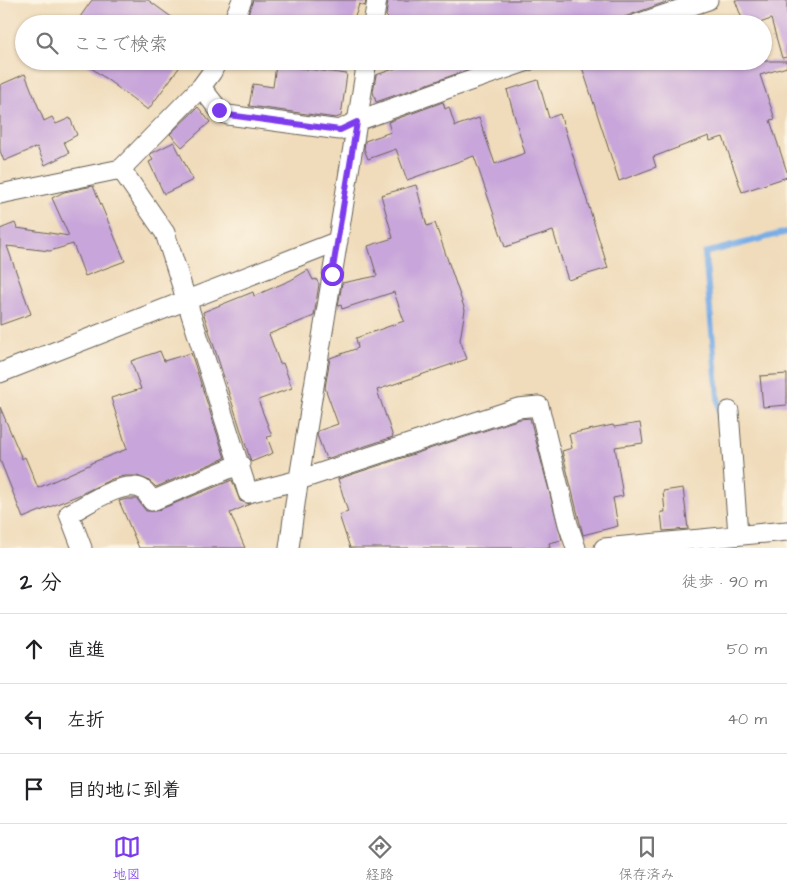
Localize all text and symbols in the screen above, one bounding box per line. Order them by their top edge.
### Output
search box [15,15,772,70]
icon: search [33,29,61,57]
text: ここで検索 [73,31,168,58]
route end [208,99,231,122]
route start [321,263,344,286]
text: 2 分 [20,568,61,597]
text: 徒歩 · 90 m [682,571,767,593]
icon: ahead [20,635,48,663]
text: 直進 [67,637,105,664]
text: 50 m [727,638,767,660]
icon: left [20,705,48,733]
text: 左折 [67,707,105,734]
text: 40 m [727,708,767,730]
icon: arrive [20,775,48,803]
text: 目的地に到着 [67,777,181,804]
tab: 地図 [113,833,141,885]
tab: 経路 [366,833,394,885]
tab: 保存済み [619,833,675,885]

